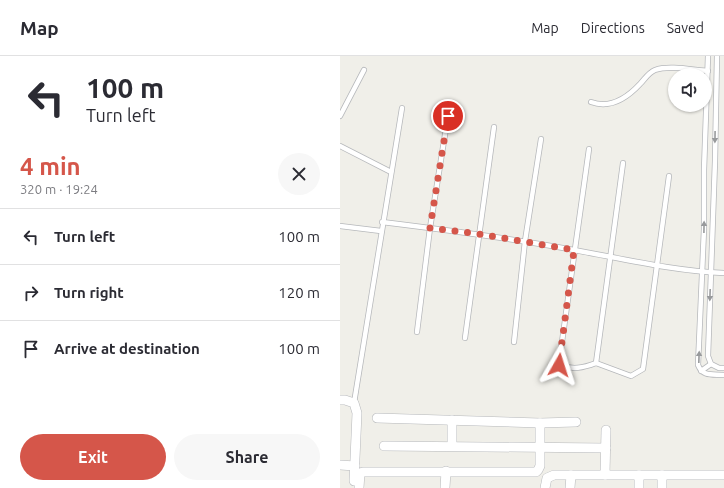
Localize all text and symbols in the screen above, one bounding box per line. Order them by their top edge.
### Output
text: Map [20,17,59,39]
text: Map [531,20,559,36]
text: Directions [581,20,645,36]
text: Saved [667,20,704,36]
map controls [668,68,712,112]
button: sound [668,68,712,112]
icon: left [20,72,72,124]
text: 100 m [86,72,164,103]
pin [431,99,465,133]
text: Turn left [86,105,156,125]
icon: arrive [437,105,459,127]
one-way arrow [712,131,718,144]
text: 4 min [20,153,81,180]
button: close [278,153,320,195]
text: 320 m · 19:24 [20,182,98,196]
one-way arrow [701,220,707,233]
icon: left [20,226,42,248]
text: Turn left [54,228,115,245]
text: 100 m [278,228,320,245]
icon: right [20,282,42,304]
text: Turn right [54,284,124,301]
text: 120 m [278,284,320,301]
one-way arrow [707,289,714,301]
icon: arrive [20,338,42,360]
text: Arrive at destination [54,340,200,357]
text: 100 m [278,340,320,357]
position arrow [538,344,580,386]
one-way arrow [695,351,702,363]
button: Exit [20,434,166,480]
button: Share [174,434,320,480]

